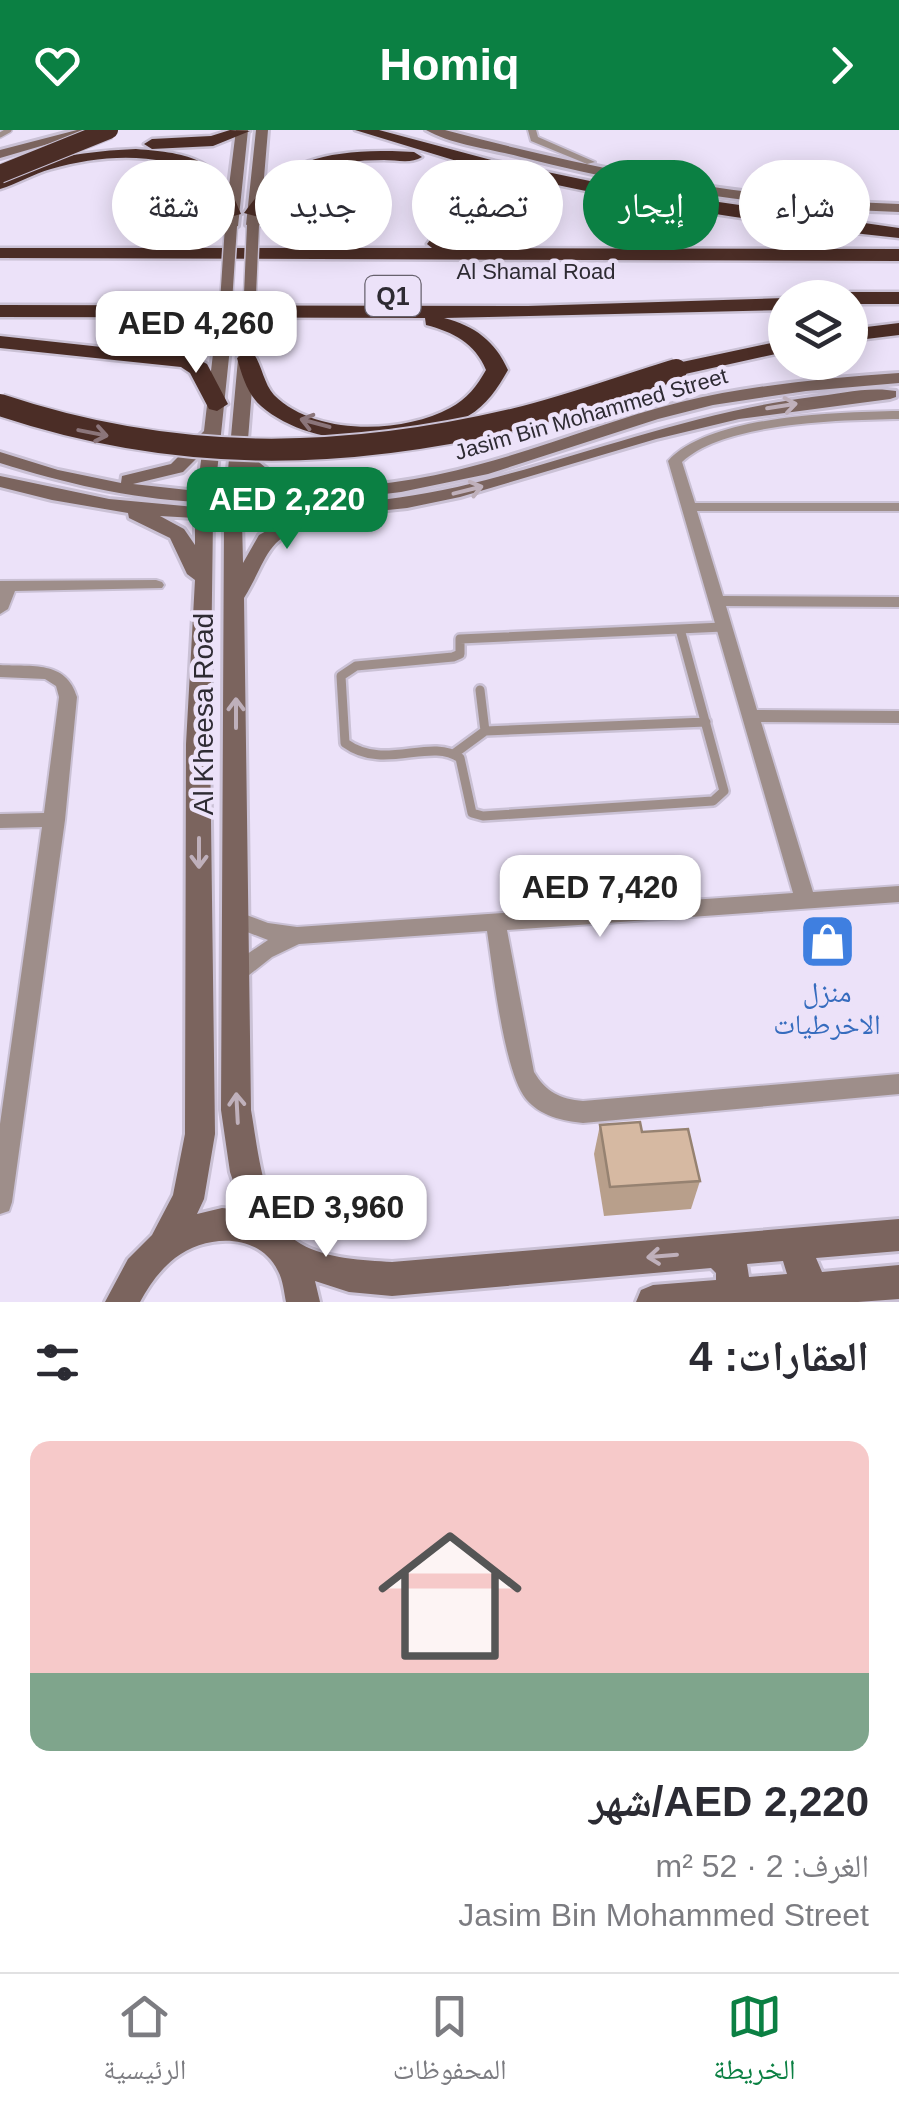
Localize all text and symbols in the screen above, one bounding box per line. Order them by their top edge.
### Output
icon: heart [30,38,85,93]
icon: forward [814,38,869,93]
text: Homiq [380,39,520,90]
chip: شقة [112,160,235,250]
chip: جديد [255,160,392,250]
chip: تصفية [412,160,563,250]
chip: إيجار [583,160,719,250]
chip: شراء [739,160,870,250]
street label: Al Shamal Road [457,259,615,284]
road number: Q1 [366,276,420,316]
map controls [768,280,868,380]
button: layers [768,280,868,380]
pin: AED 4,260 [82,291,310,376]
text: AED 4,260 [118,305,274,341]
street label: Jasim Bin Mohammed Street [452,363,730,465]
one-way arrow [765,396,798,415]
one-way arrow [300,413,331,432]
one-way arrow [77,424,109,443]
pin: AED 2,220 [173,467,401,552]
one-way arrow [451,480,483,498]
text: AED 2,220 [209,481,365,517]
street label: Al Kheesa Road [188,613,219,815]
one-way arrow [226,698,246,730]
one-way arrow [190,836,208,869]
pin: AED 7,420 [486,855,714,940]
text: AED 7,420 [522,869,678,905]
shop icon: منزل الاخرطيات [797,911,857,971]
place label: منزل الاخرطيات [773,977,881,1040]
one-way arrow [227,1092,246,1125]
pin: AED 3,960 [212,1175,440,1260]
text: AED 3,960 [248,1189,404,1225]
one-way arrow [647,1247,679,1266]
text: العقارات: 4 [689,1333,869,1380]
icon: filters [30,1335,85,1390]
icon: home [360,1506,540,1686]
text: AED 2,220/شهر [589,1778,869,1825]
text: الغرف: 2 · 52 m² [655,1848,869,1884]
text: Jasim Bin Mohammed Street [458,1897,869,1933]
tab: الرئيسية [103,1989,186,2097]
tab: المحفوظات [393,1989,507,2097]
tab: الخريطة [713,1989,796,2097]

